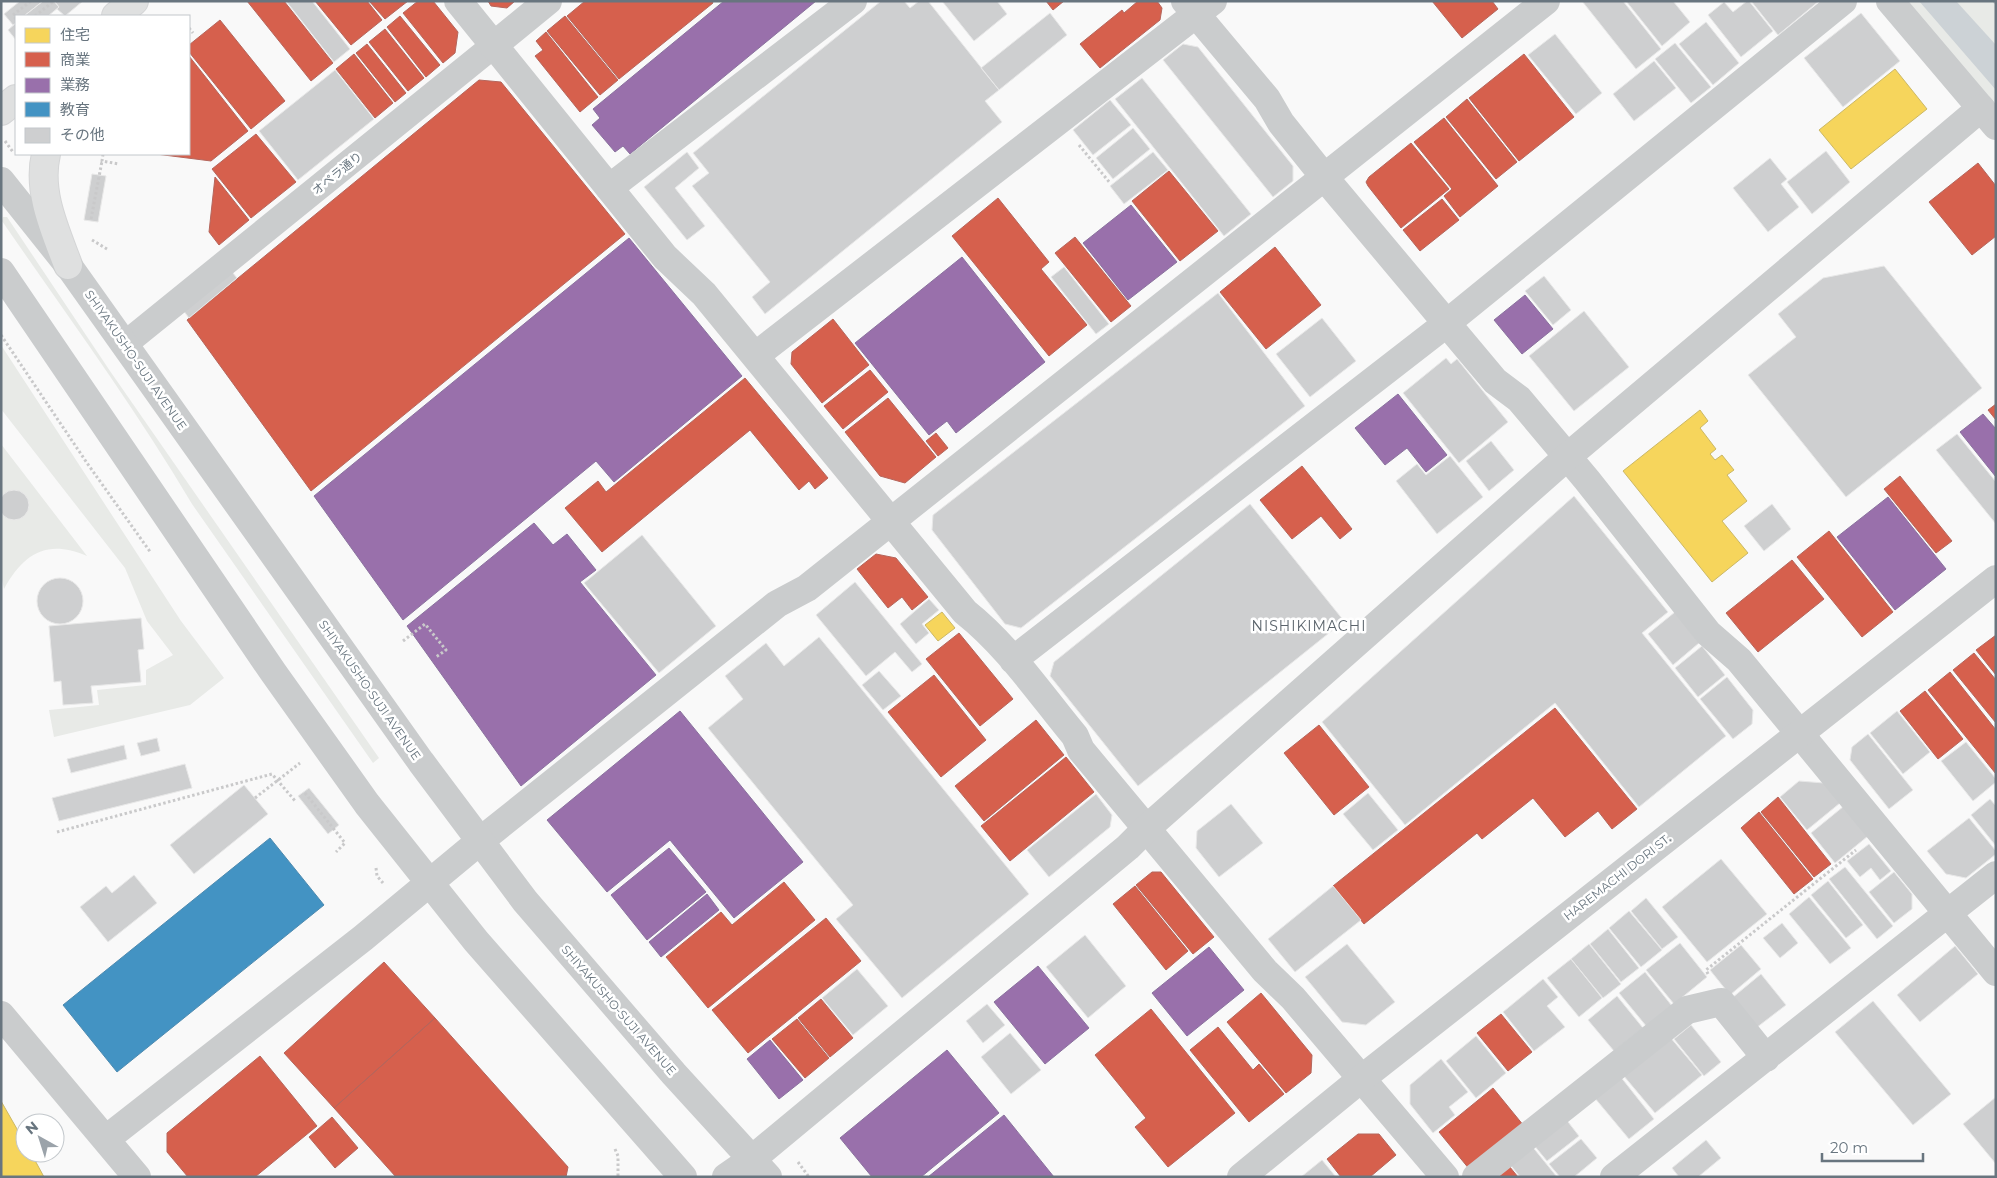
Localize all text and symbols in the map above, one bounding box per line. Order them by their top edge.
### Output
legend [15,15,190,155]
text: 住宅 [60,25,90,44]
text: 商業 [60,50,90,69]
text: 業務 [60,75,90,94]
text: 教育 [60,100,90,119]
text: その他 [60,125,105,144]
street label: オペラ通り [309,148,365,198]
street label: SHIYAKUSHO-SUJI AVENUE [82,287,190,433]
street label: SHIYAKUSHO-SUJI AVENUE [316,617,424,763]
district label: NISHIKIMACHI [1252,617,1366,635]
street label: HAREMACHI DORI ST. [1560,831,1674,923]
street label: SHIYAKUSHO-SUJI AVENUE [558,942,680,1078]
north arrow [15,1113,65,1163]
text: N [22,1117,42,1138]
scale bar [1822,1130,1923,1162]
text: 20 m [1830,1138,1868,1157]

